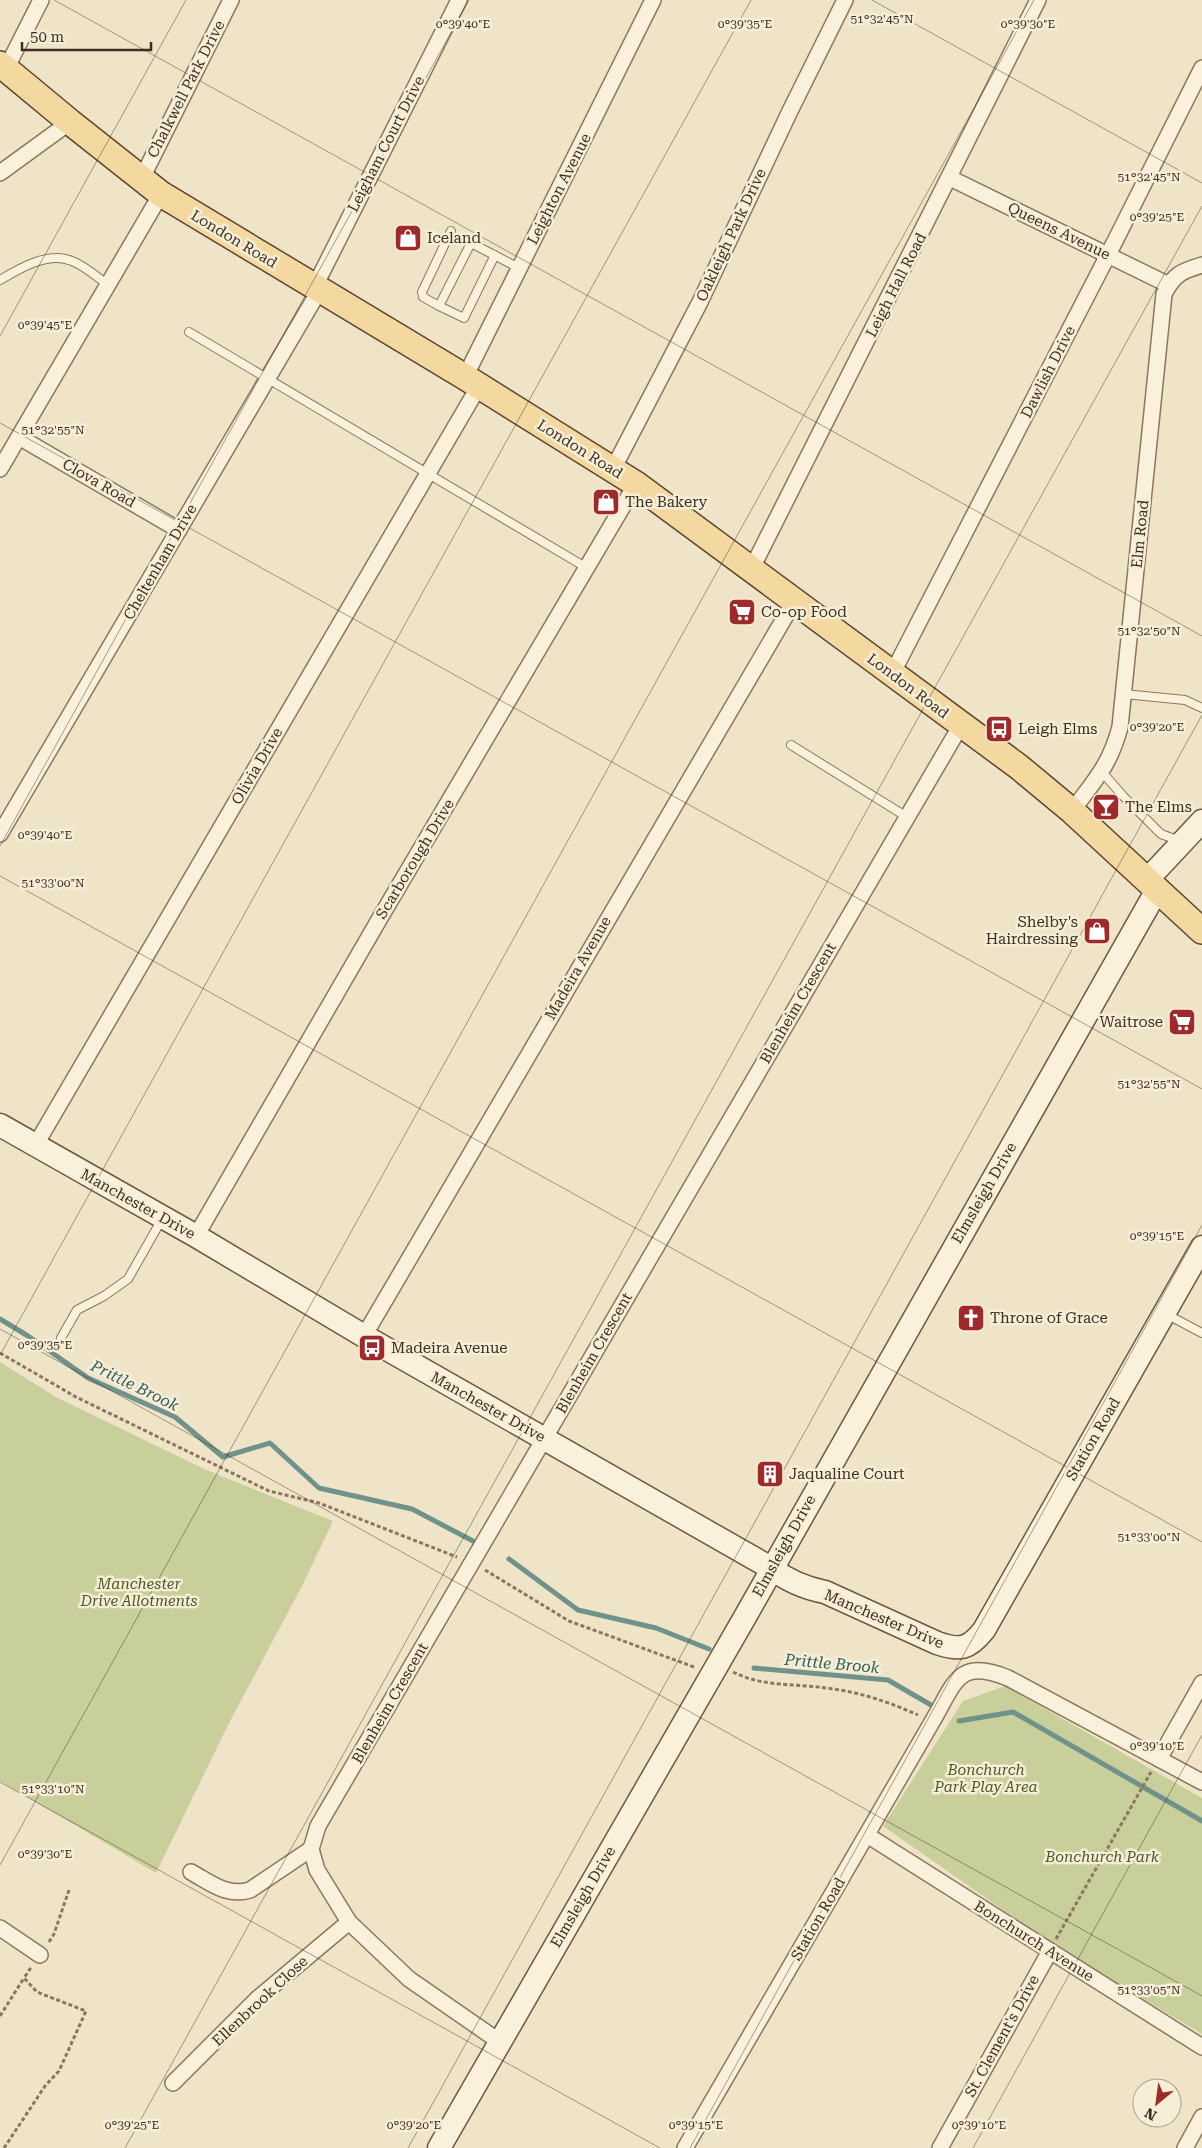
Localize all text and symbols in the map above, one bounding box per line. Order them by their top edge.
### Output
text: 51°32'45"N [850,12,914,26]
street label: Chalkwell Park Drive [144,17,228,161]
text: 0°39'40"E [436,17,490,31]
text: 0°39'35"E [718,17,772,31]
text: 0°39'30"E [1001,17,1055,31]
scale bar [22,20,151,52]
text: 50 m [30,28,65,46]
street label: Leigham Court Drive [344,73,428,215]
street label: Leighton Avenue [523,130,595,248]
street label: Oakleigh Park Drive [692,166,770,304]
text: 51°32'45"N [1117,170,1181,184]
street label: Queens Avenue [1005,198,1113,264]
street label: London Road [188,206,281,272]
text: 0°39'25"E [1130,210,1184,224]
shop icon: Iceland [393,223,423,253]
place label: Iceland [427,229,481,247]
street label: Leigh Hall Road [862,229,930,340]
text: 0°39'45"E [18,318,72,332]
street label: Dawlish Drive [1017,323,1079,421]
street label: London Road [534,416,626,483]
text: 51°32'55"N [21,423,85,437]
street label: Clova Road [59,455,139,511]
shop icon: The Bakery [591,487,621,517]
place label: The Bakery [625,493,708,511]
street label: Elm Road [1127,499,1153,569]
street label: Cheltenham Drive [120,501,200,623]
supermarket icon: Co-op Food [727,597,757,627]
place label: Co-op Food [761,603,847,621]
text: 51°32'50"N [1117,624,1181,638]
street label: London Road [864,650,953,723]
bus stop icon: Leigh Elms [984,714,1014,744]
place label: Leigh Elms [1018,720,1097,738]
text: 0°39'20"E [1130,720,1184,734]
street label: Olivia Drive [228,724,286,808]
bar icon: The Elms [1091,792,1121,822]
street label: Scarborough Drive [372,796,458,922]
place label: The Elms [1125,798,1192,816]
text: 0°39'40"E [18,828,72,842]
text: 51°33'00"N [21,876,85,890]
street label: Madeira Avenue [541,913,615,1023]
place label: Shelby's Hairdressing [986,913,1078,948]
shop icon: Shelby's Hairdressing [1082,916,1112,946]
street label: Blenheim Crescent [756,939,840,1067]
supermarket icon: Waitrose [1167,1007,1197,1037]
place label: Waitrose [1099,1013,1163,1031]
text: 51°32'55"N [1117,1077,1181,1091]
street label: Elmsleigh Drive [948,1139,1020,1247]
street label: Manchester Drive [78,1165,198,1243]
text: 0°39'15"E [1130,1229,1184,1243]
street label: Blenheim Crescent [552,1289,636,1417]
church icon: Throne of Grace [956,1303,986,1333]
place label: Throne of Grace [990,1309,1108,1327]
bus stop icon: Madeira Avenue [357,1333,387,1363]
text: 0°39'35"E [18,1338,72,1352]
place label: Madeira Avenue [391,1339,507,1357]
water label: Prittle Brook [87,1356,182,1415]
street label: Manchester Drive [428,1368,548,1446]
street label: Station Road [1062,1394,1124,1484]
building icon: Jaqualine Court [755,1459,785,1489]
place label: Jaqualine Court [789,1465,905,1483]
street label: Elmsleigh Drive [749,1492,819,1600]
text: 51°33'00"N [1117,1530,1181,1544]
park label: Manchester Drive Allotments [79,1575,198,1610]
street label: Manchester Drive [821,1586,947,1652]
street label: Blenheim Crescent [348,1639,432,1767]
water label: Prittle Brook [783,1650,881,1677]
text: 0°39'10"E [1130,1739,1184,1753]
park label: Bonchurch Park Play Area [933,1761,1038,1796]
text: 51°33'10"N [21,1782,85,1796]
street label: Elmsleigh Drive [547,1843,619,1951]
text: 0°39'30"E [18,1847,72,1861]
park label: Bonchurch Park [1044,1848,1160,1866]
street label: Station Road [787,1874,849,1964]
street label: Bonchurch Avenue [971,1897,1097,1985]
street label: Ellenbrook Close [209,1952,311,2050]
street label: St. Clement's Drive [961,1972,1043,2100]
text: 51°33'05"N [1117,1983,1181,1997]
north arrow [1132,2078,1182,2128]
text: N [1142,2105,1159,2124]
text: 0°39'25"E [105,2118,159,2132]
text: 0°39'20"E [387,2118,441,2132]
text: 0°39'15"E [669,2118,723,2132]
text: 0°39'10"E [952,2118,1006,2132]

